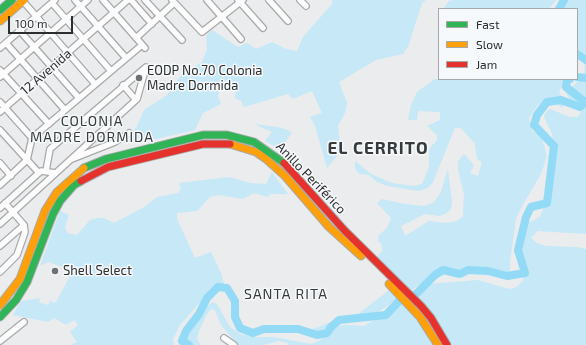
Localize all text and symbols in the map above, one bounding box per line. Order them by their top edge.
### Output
scale bar [10,8,75,34]
legend [438,8,578,80]
text: 100 m [15,16,47,30]
text: Fast [476,17,499,31]
text: Slow [476,37,503,51]
street label: 12 Avenida [17,46,75,98]
text: Jam [476,57,497,71]
place label: EODP No.70 Colonia Madre Dormida [147,63,262,94]
marker: EODP No.70 Colonia Madre Dormida [134,73,144,83]
district label: COLONIA MADRE DORMIDA [30,113,154,146]
district label: EL CERRITO [327,138,429,158]
street label: Anillo Periférico [273,139,349,217]
place label: Shell Select [63,263,132,279]
marker: Shell Select [50,266,60,276]
district label: SANTA RITA [244,286,328,302]

